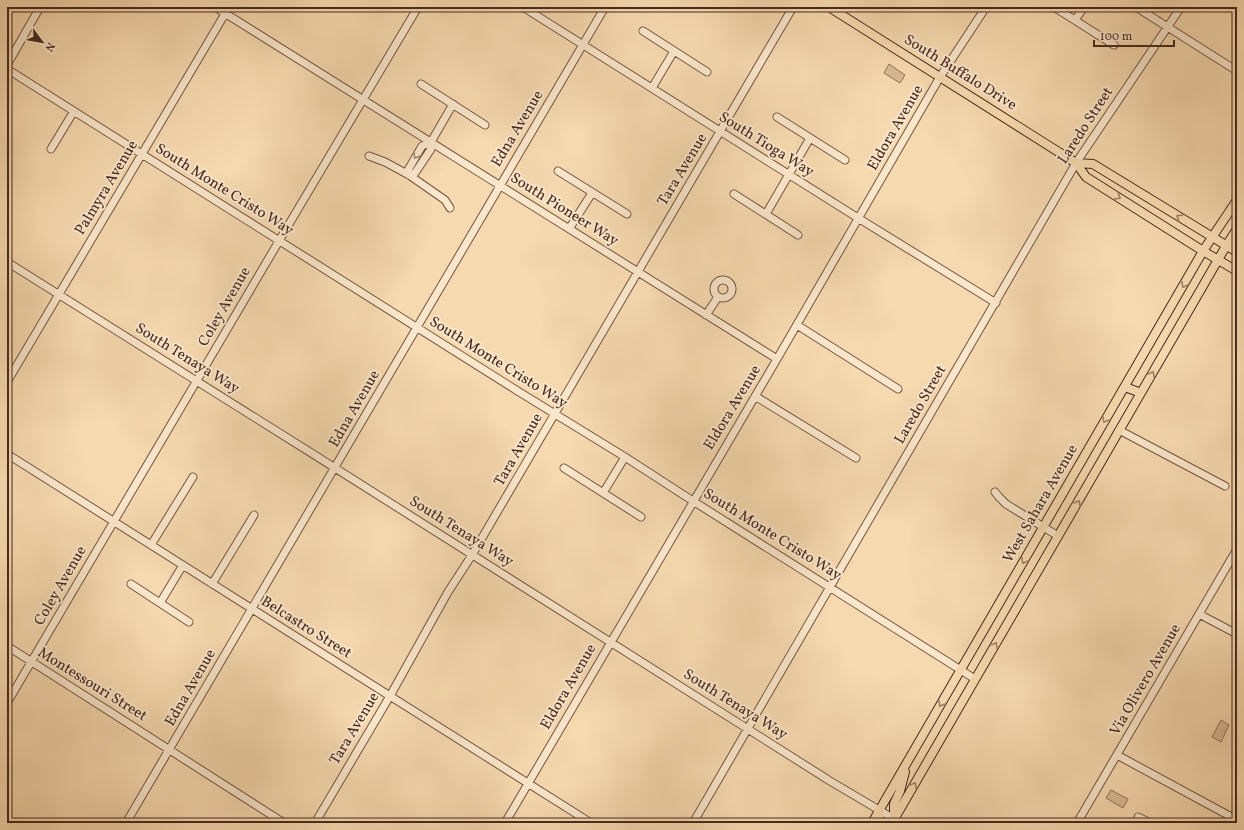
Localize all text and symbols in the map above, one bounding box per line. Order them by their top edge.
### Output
north arrow [22,22,62,62]
scale bar [1094,22,1174,48]
text: 100 m [1100,29,1133,45]
street label: South Buffalo Drive [900,30,1020,116]
text: N [41,39,58,54]
street label: Eldora Avenue [863,81,929,175]
street label: Laredo Street [1053,83,1119,169]
street label: Edna Avenue [487,87,549,171]
street label: South Tioga Way [714,107,818,183]
street label: Tara Avenue [653,130,713,210]
street label: Palmyra Avenue [70,137,144,239]
street label: South Monte Cristo Way [151,139,297,241]
one-way arrow [414,152,421,159]
street label: South Pioneer Way [506,168,622,252]
one-way arrow [1114,193,1121,200]
one-way arrow [1176,214,1183,222]
street label: Coley Avenue [194,263,256,351]
one-way arrow [1181,281,1188,288]
street label: South Monte Cristo Way [425,312,571,414]
street label: South Tenaya Way [131,318,243,400]
street label: Eldora Avenue [699,362,767,454]
street label: Laredo Street [890,362,952,448]
street label: Edna Avenue [324,367,386,451]
one-way arrow [1147,371,1154,378]
street label: Tara Avenue [490,410,548,490]
one-way arrow [1103,416,1110,423]
street label: West Sahara Avenue [999,441,1083,567]
street label: South Monte Cristo Way [699,484,845,586]
street label: South Tenaya Way [405,491,517,573]
one-way arrow [1073,500,1080,507]
street label: Coley Avenue [30,542,92,630]
one-way arrow [1021,557,1028,564]
street label: Belcastro Street [257,592,355,664]
street label: Via Olivero Avenue [1105,620,1187,740]
street label: Eldora Avenue [536,640,602,734]
one-way arrow [990,642,997,650]
street label: Montessouri Street [33,643,151,727]
street label: Edna Avenue [160,646,222,730]
street label: South Tenaya Way [679,664,791,746]
street label: Tara Avenue [325,689,385,769]
one-way arrow [939,700,946,707]
one-way arrow [909,782,916,789]

